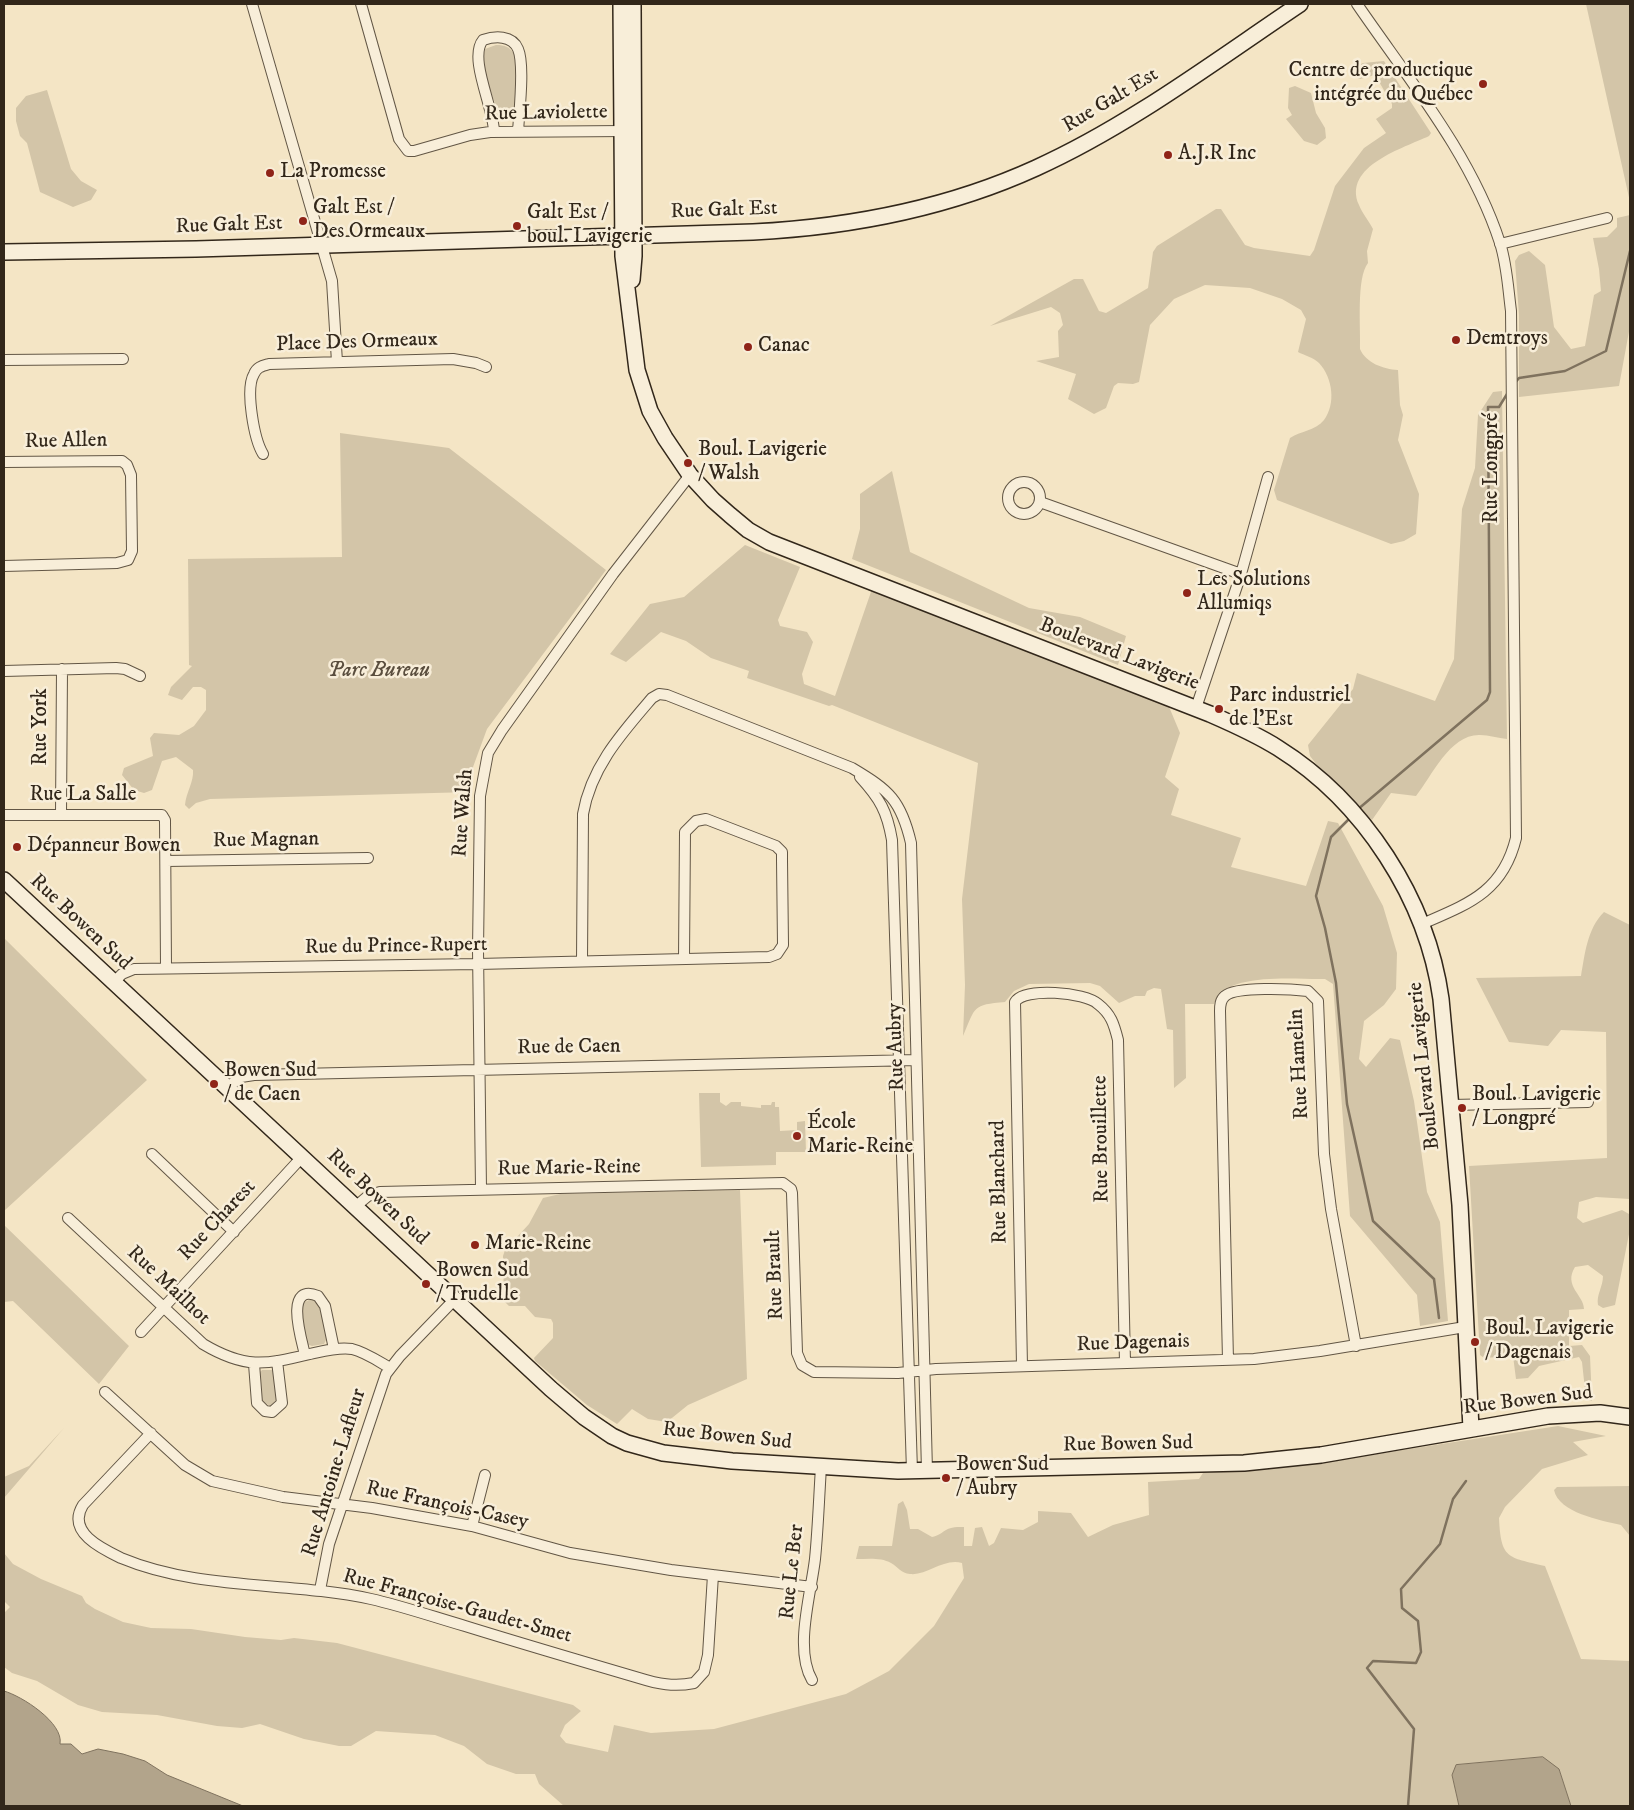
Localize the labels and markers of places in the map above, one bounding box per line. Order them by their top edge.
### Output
place label: Centre de productique intégrée du Québec [1289,59,1473,109]
marker: Centre de productique intégrée du Québec [1477,78,1489,90]
place label: A.J.R Inc [1178,142,1256,168]
marker: A.J.R Inc [1162,149,1174,161]
place label: La Promesse [280,160,386,186]
marker: La Promesse [264,167,276,179]
place label: Galt Est / Des Ormeaux [313,196,425,246]
place label: Galt Est / boul. Lavigerie [527,201,652,251]
marker: Galt Est / Des Ormeaux [297,215,309,227]
marker: Galt Est / boul. Lavigerie [511,220,523,232]
place label: Demtroys [1466,327,1548,353]
place label: Canac [758,334,810,360]
marker: Demtroys [1450,334,1462,346]
marker: Canac [742,341,754,353]
place label: Boul. Lavigerie / Walsh [698,438,827,488]
marker: Boul. Lavigerie / Walsh [682,457,694,469]
place label: Les Solutions Allumiqs [1197,568,1310,618]
marker: Les Solutions Allumiqs [1181,587,1193,599]
place label: Parc industriel de l'Est [1229,684,1350,734]
marker: Parc industriel de l'Est [1213,703,1225,715]
place label: Dépanneur Bowen [27,834,180,860]
marker: Dépanneur Bowen [11,841,23,853]
place label: Bowen Sud / de Caen [224,1059,317,1109]
marker: Bowen Sud / de Caen [208,1078,220,1090]
place label: Boul. Lavigerie / Longpré [1472,1083,1601,1133]
marker: Boul. Lavigerie / Longpré [1456,1102,1468,1114]
place label: École Marie-Reine [807,1111,913,1161]
marker: École Marie-Reine [791,1130,803,1142]
place label: Marie-Reine [485,1232,591,1258]
marker: Marie-Reine [469,1239,481,1251]
place label: Bowen Sud / Trudelle [436,1259,529,1309]
marker: Bowen Sud / Trudelle [420,1278,432,1290]
place label: Boul. Lavigerie / Dagenais [1485,1317,1614,1367]
marker: Boul. Lavigerie / Dagenais [1469,1336,1481,1348]
place label: Bowen Sud / Aubry [956,1453,1049,1503]
marker: Bowen Sud / Aubry [940,1472,952,1484]

